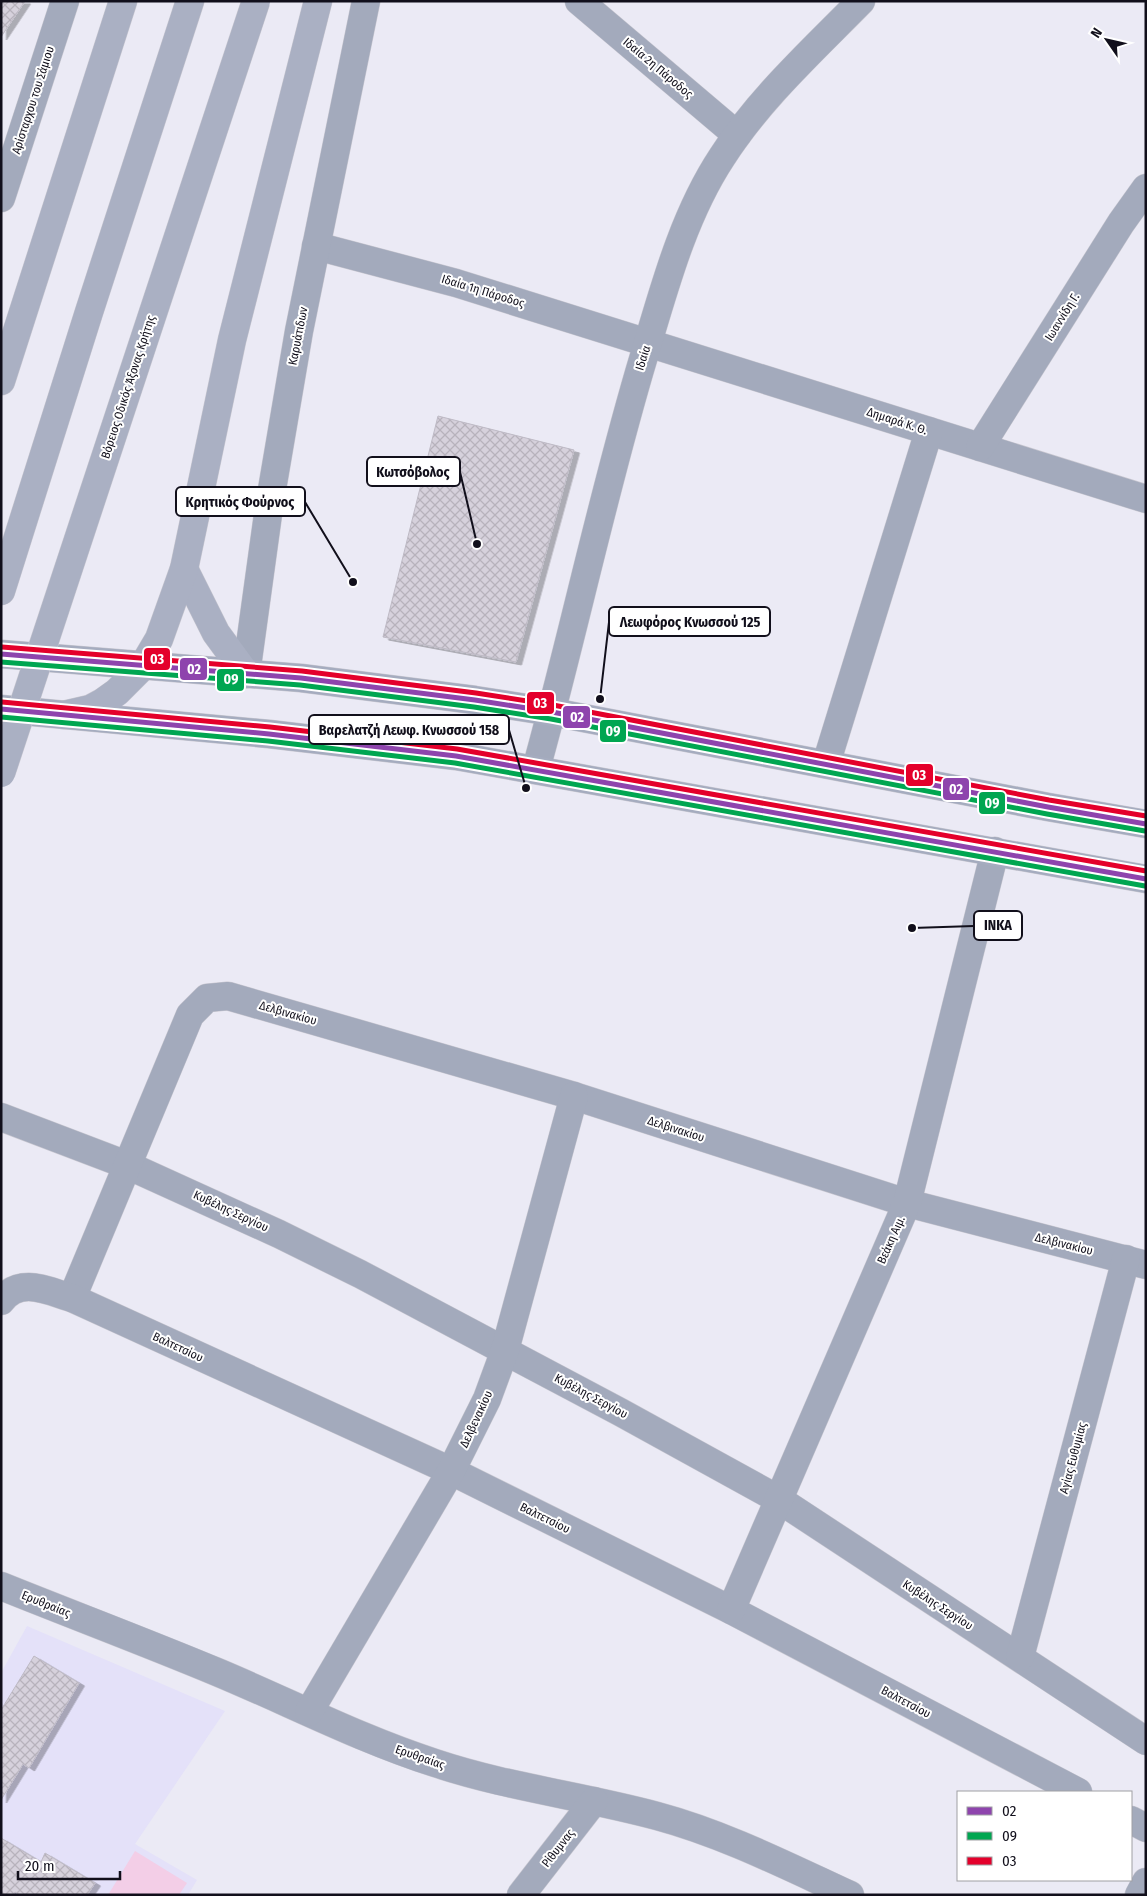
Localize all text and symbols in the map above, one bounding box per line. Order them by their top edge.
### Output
north arrow [1082,15,1132,65]
text: N [1087,25,1106,41]
street label: Ιδαία 2η Πάροδος [620,35,696,101]
street label: Αρίσταρχου του Σάμιου [9,44,57,156]
street label: Ιδαία 1η Πάροδος [440,272,526,310]
street label: Ιωαννίδη Γ. [1042,290,1082,343]
street label: Καρυάτιδων [285,305,311,366]
street label: Βόρειος Οδικός Άξονας Κρήτης [98,314,158,460]
street label: Ιδαία [633,344,653,372]
street label: Δημαρά Κ. Θ. [865,405,929,437]
callout: Κωτσόβολος [367,457,460,486]
text: Κωτσόβολος [376,464,451,481]
callout: Κρητικός Φούρνος [176,487,305,516]
text: Κρητικός Φούρνος [186,494,295,511]
callout: Λεωφόρος Κνωσσού 125 [609,607,770,636]
text: Λεωφόρος Κνωσσού 125 [619,614,760,631]
line badge: 03 [143,647,171,671]
text: 03 [150,651,164,668]
line badge: 02 [179,657,208,681]
text: 02 [187,661,202,678]
line badge: 09 [216,668,245,692]
text: 09 [224,671,238,688]
line badge: 03 [526,691,555,715]
text: 03 [533,695,547,712]
line badge: 02 [562,705,591,729]
text: 02 [570,709,585,726]
callout: Βαρελατζή Λεωφ. Κνωσσού 158 [309,715,509,744]
line badge: 09 [599,719,627,743]
text: Βαρελατζή Λεωφ. Κνωσσού 158 [319,722,500,739]
text: 09 [606,723,620,740]
line badge: 03 [905,763,934,787]
text: 03 [912,767,926,784]
line badge: 02 [942,777,970,801]
text: 02 [949,781,964,798]
line badge: 09 [978,791,1006,815]
text: 09 [985,795,999,812]
callout: ΙΝΚΑ [974,911,1022,940]
text: ΙΝΚΑ [984,917,1012,934]
street label: Δελβινακίου [258,998,318,1028]
street label: Δελβινακίου [646,1113,706,1145]
street label: Κυβέλης Σεργίου [191,1188,271,1234]
street label: Βεάκη Αιμ. [874,1214,908,1266]
street label: Δελβινακίου [1034,1230,1094,1258]
street label: Βαλτετσίου [151,1329,205,1365]
street label: Κυβέλης Σεργίου [552,1371,630,1421]
street label: Δελβενακίου [457,1388,495,1450]
street label: Αγίας Ευθυμίας [1057,1421,1089,1495]
street label: Βαλτετσίου [518,1500,572,1536]
street label: Κυβέλης Σεργίου [900,1577,976,1633]
street label: Ερυθραίας [20,1588,72,1620]
street label: Βαλτετσίου [879,1683,933,1721]
street label: Ερυθραίας [393,1742,447,1772]
legend [957,1791,1132,1881]
text: 02 [1002,1802,1017,1820]
street label: Ρίθυμνας [539,1826,577,1870]
text: 09 [1002,1827,1017,1845]
scale bar [18,1848,120,1880]
text: 03 [1002,1852,1017,1870]
text: 20 m [25,1857,55,1875]

